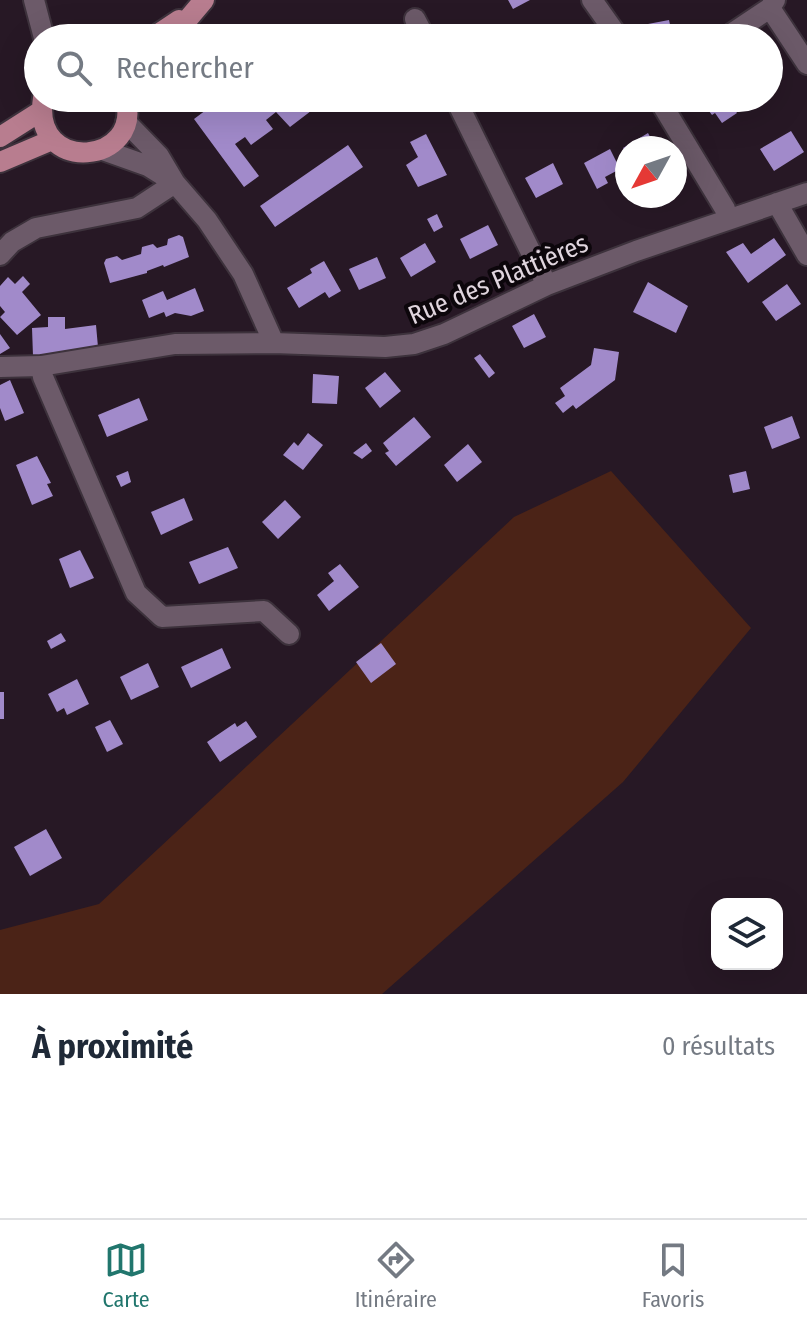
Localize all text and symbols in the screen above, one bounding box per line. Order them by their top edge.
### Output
search box [24,24,783,112]
icon: search [52,46,96,90]
text: Rechercher [116,50,254,86]
north arrow [615,136,687,208]
street label: Rue des Plattières [404,228,593,331]
map controls [711,898,783,970]
button: layers [711,898,783,970]
text: À proximité [32,1026,193,1067]
text: 0 résultats [662,1031,775,1062]
tab: Carte [102,1238,150,1313]
tab: Itinéraire [355,1238,437,1313]
tab: Favoris [642,1238,704,1313]

